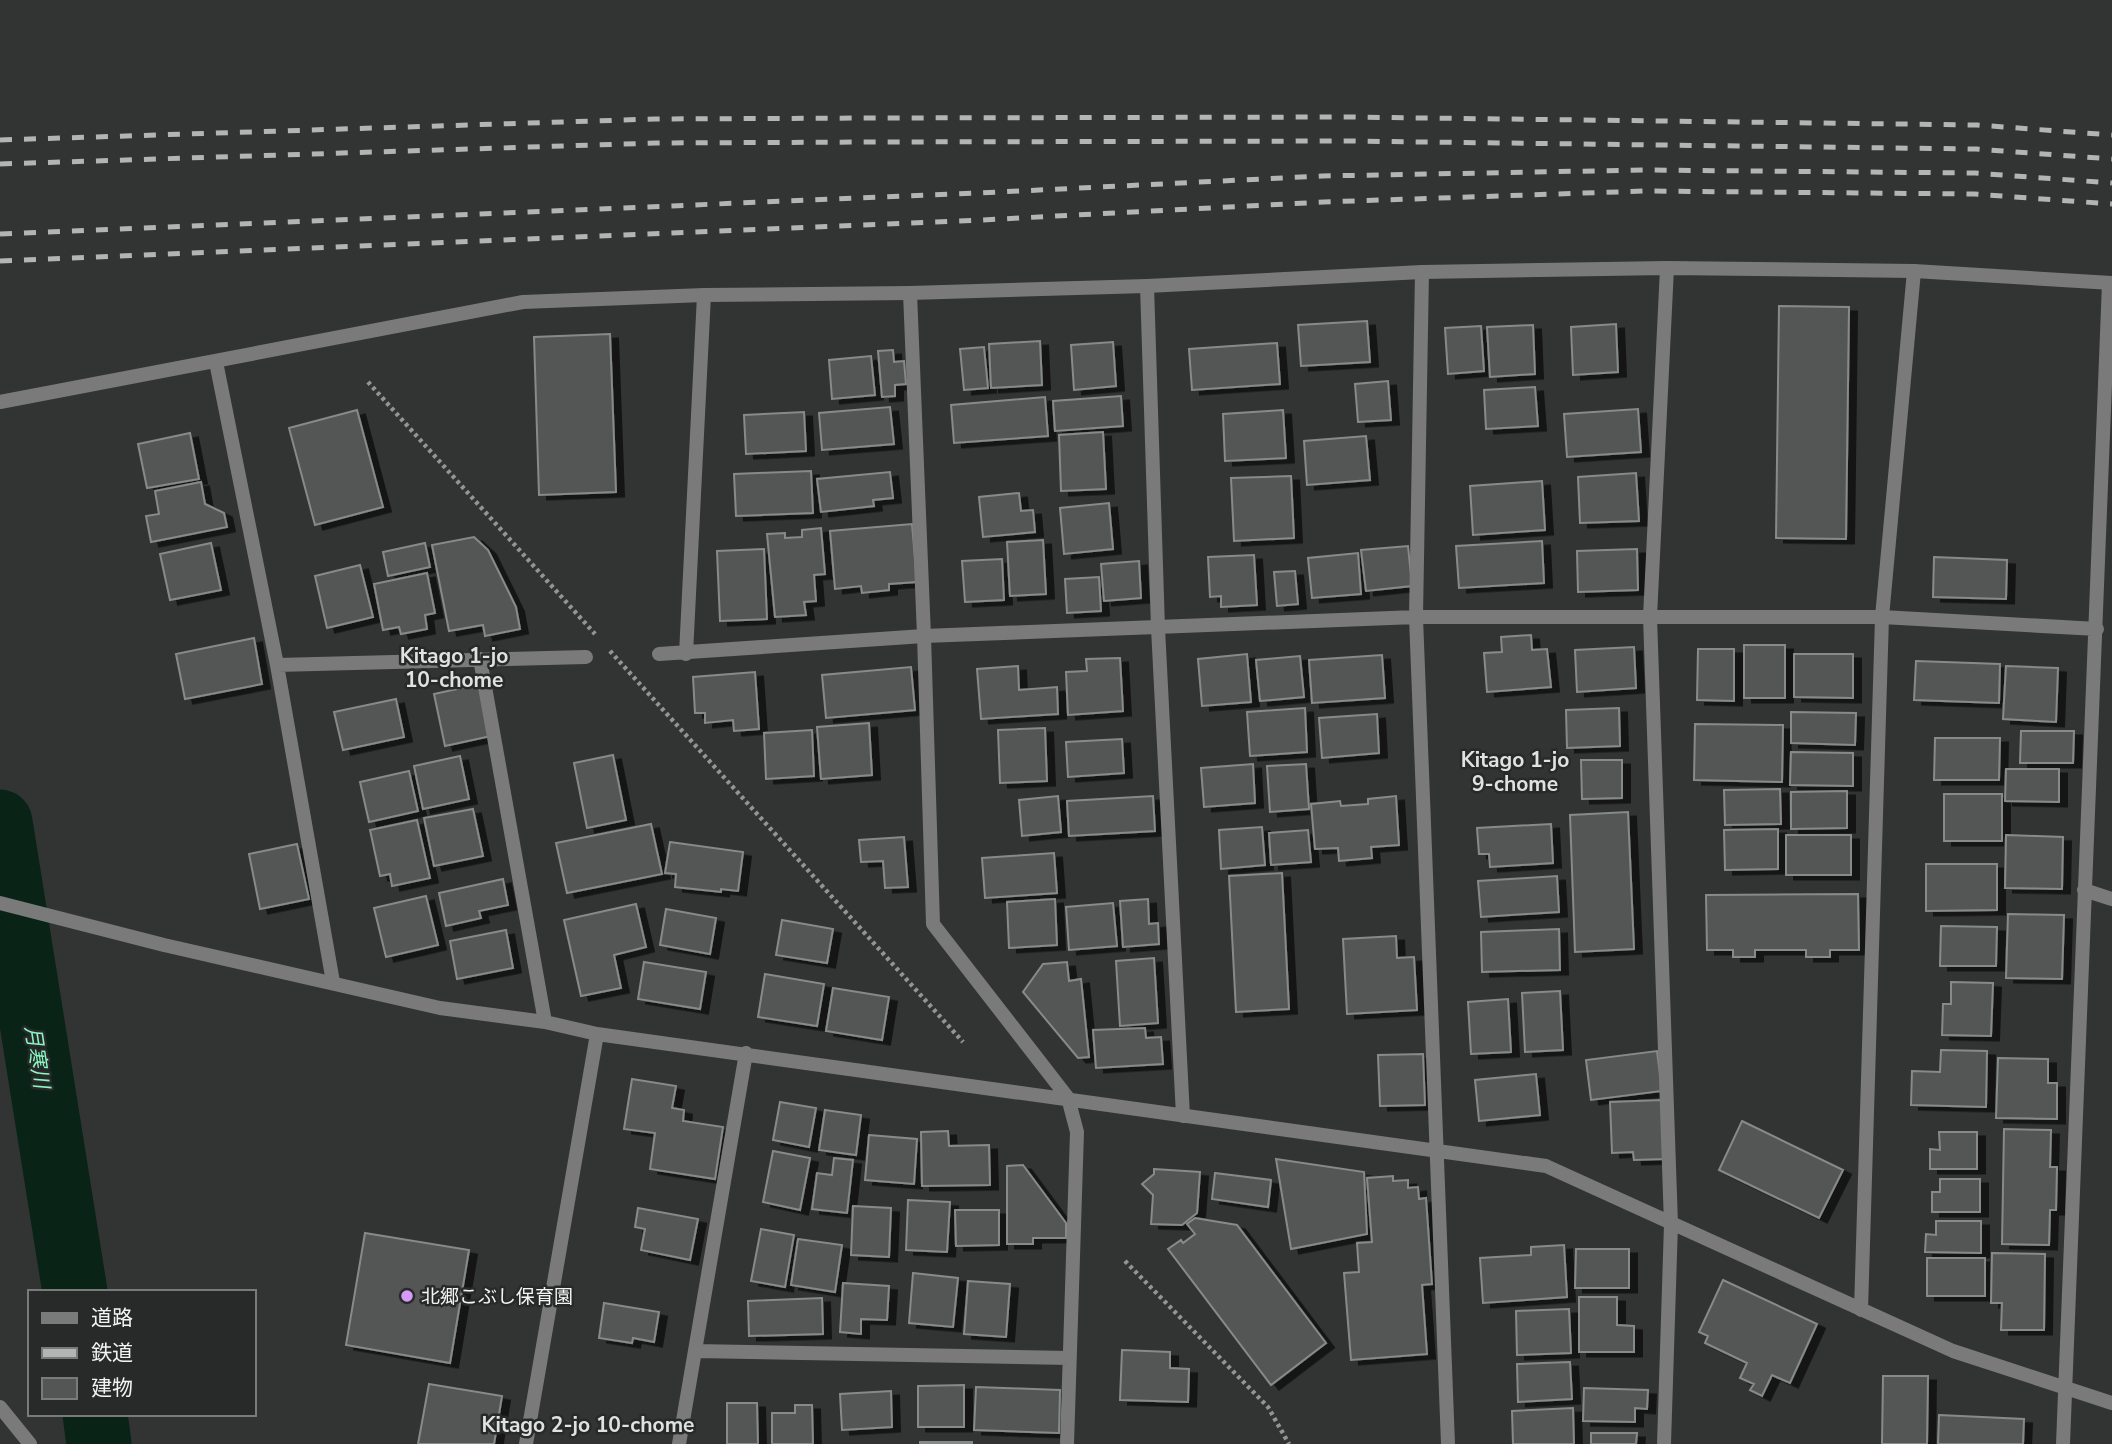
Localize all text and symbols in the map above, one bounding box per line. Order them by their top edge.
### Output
district label: Kitago 1-jo 10-chome [400,642,508,694]
district label: Kitago 1-jo 9-chome [1461,746,1569,798]
water label: 月寒川 [18,1024,56,1092]
place label: 北郷こぶし保育園 [421,1284,573,1310]
marker: 北郷こぶし保育園 [399,1288,415,1304]
legend [28,1290,256,1416]
text: 道路 [91,1304,133,1332]
text: 鉄道 [91,1339,133,1367]
text: 建物 [91,1374,133,1402]
district label: Kitago 2-jo 10-chome [482,1411,694,1439]

